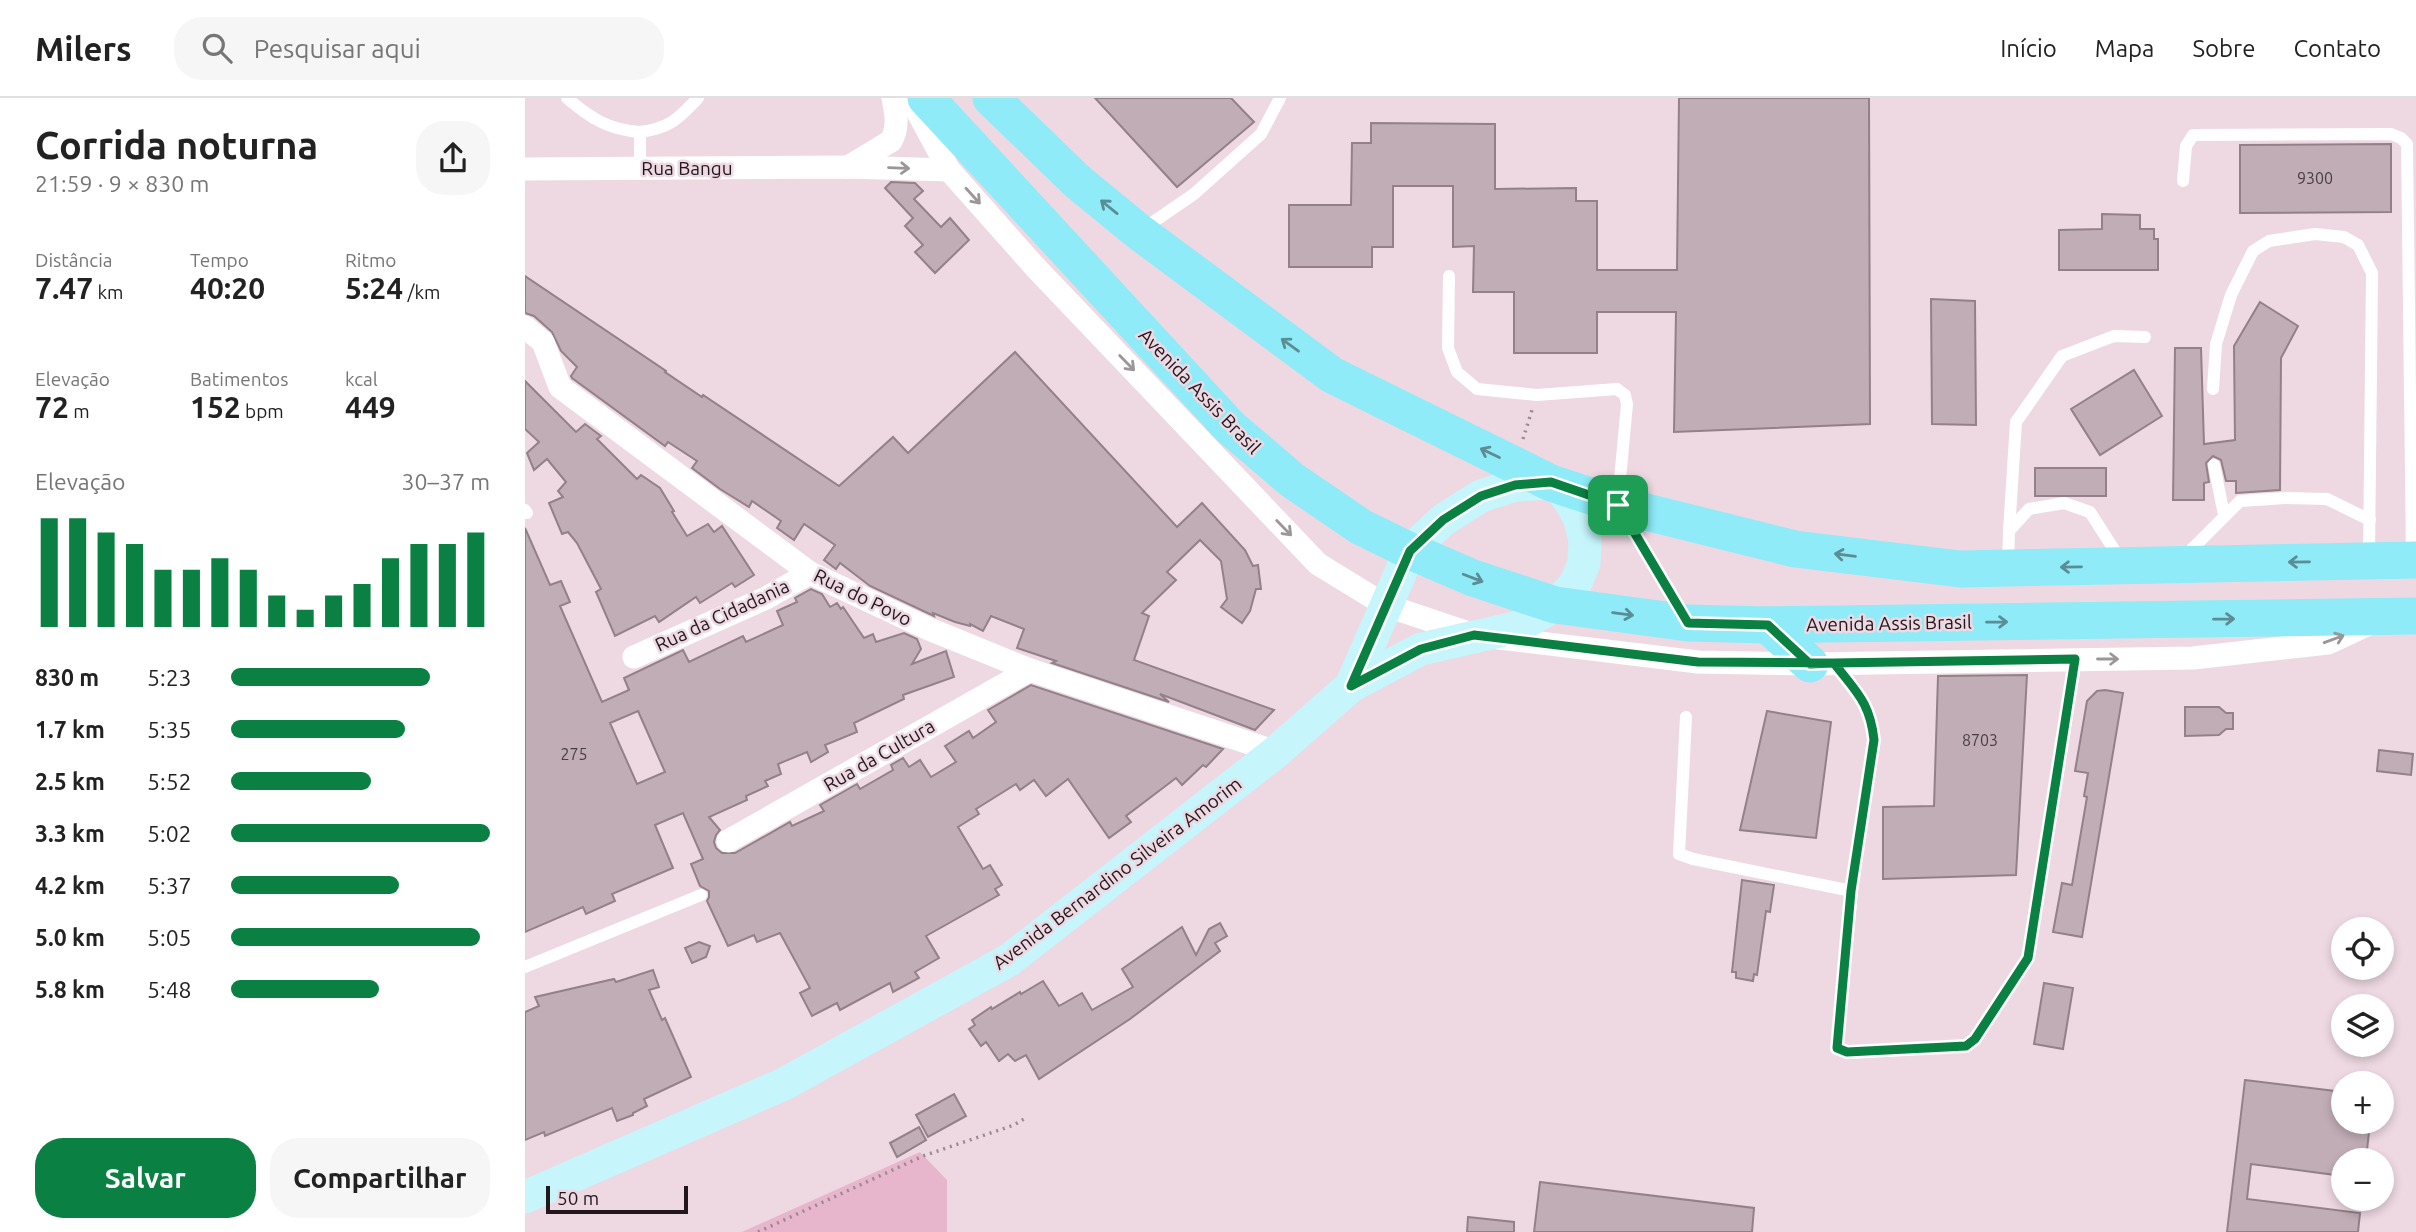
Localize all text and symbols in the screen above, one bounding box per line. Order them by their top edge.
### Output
search box [174,17,664,80]
icon: search [198,29,236,67]
text: Milers [35,30,132,67]
text: Pesquisar aqui [254,34,421,63]
text: Início [2000,35,2057,62]
text: Mapa [2095,35,2154,62]
text: Sobre [2192,35,2255,62]
text: Contato [2293,35,2381,62]
button: share [416,121,490,195]
text: Corrida noturna [35,124,318,166]
street label: Rua Bangu [641,157,733,179]
one-way arrow [887,161,910,175]
house number: 9300 [2297,169,2333,187]
text: 21:59 · 9 × 830 m [35,171,209,196]
one-way arrow [965,187,981,205]
one-way arrow [1100,200,1118,215]
text: Distância [35,249,113,271]
text: Tempo [190,249,249,271]
text: Ritmo [345,249,396,271]
text: 7.47 [35,271,93,305]
text: 40:20 [190,271,265,305]
text: 5:24 [345,271,403,305]
text: km [93,281,123,303]
text: /km [403,281,441,303]
street label: Avenida Assis Brasil [1135,324,1265,458]
one-way arrow [1281,337,1300,352]
one-way arrow [1119,354,1136,371]
text: Elevação [35,368,110,390]
text: Batimentos [190,368,288,390]
text: kcal [345,368,378,390]
text: 72 [35,390,69,424]
text: 152 [190,390,241,424]
text: 449 [345,390,396,424]
text: m [69,400,90,422]
text: bpm [241,400,284,422]
one-way arrow [1480,445,1501,459]
text: Elevação [35,469,126,494]
text: 30–37 m [402,469,490,494]
pin [1588,475,1648,535]
icon: arrive [1599,486,1637,524]
one-way arrow [1276,519,1293,536]
one-way arrow [1834,548,1857,561]
one-way arrow [2288,556,2311,569]
one-way arrow [2060,560,2083,573]
street label: Rua do Povo [811,564,915,630]
one-way arrow [1461,572,1483,585]
street label: Rua da Cidadania [652,574,792,656]
one-way arrow [1611,608,1634,621]
street label: Avenida Assis Brasil [1806,611,1972,635]
one-way arrow [2212,612,2235,626]
one-way arrow [1985,615,2008,629]
one-way arrow [2322,632,2344,644]
one-way arrow [2096,652,2119,666]
text: 830 m [35,665,99,690]
text: 5:23 [147,665,192,690]
street label: Rua da Cultura [820,714,938,796]
text: 1.7 km [35,717,105,742]
text: 5:35 [147,717,192,742]
house number: 8703 [1962,731,1998,749]
house number: 275 [560,745,588,763]
text: 2.5 km [35,769,105,794]
text: 5:52 [147,769,192,794]
street label: Avenida Bernardino Silveira Amorim [988,772,1246,974]
text: 3.3 km [35,821,105,846]
text: 5:02 [147,821,192,846]
text: 4.2 km [35,873,105,898]
text: 5:37 [147,873,192,898]
map controls [2331,917,2394,1211]
button: locate [2331,917,2394,980]
text: 5.0 km [35,925,105,950]
text: 5:05 [147,925,192,950]
text: 5.8 km [35,977,105,1002]
text: 5:48 [147,977,192,1002]
button: layers [2331,994,2394,1057]
button: + [2331,1071,2394,1134]
button: Salvar [35,1138,256,1218]
button: Compartilhar [270,1138,490,1218]
button: − [2331,1148,2394,1211]
scale bar [546,1183,688,1215]
text: 50 m [557,1187,599,1209]

